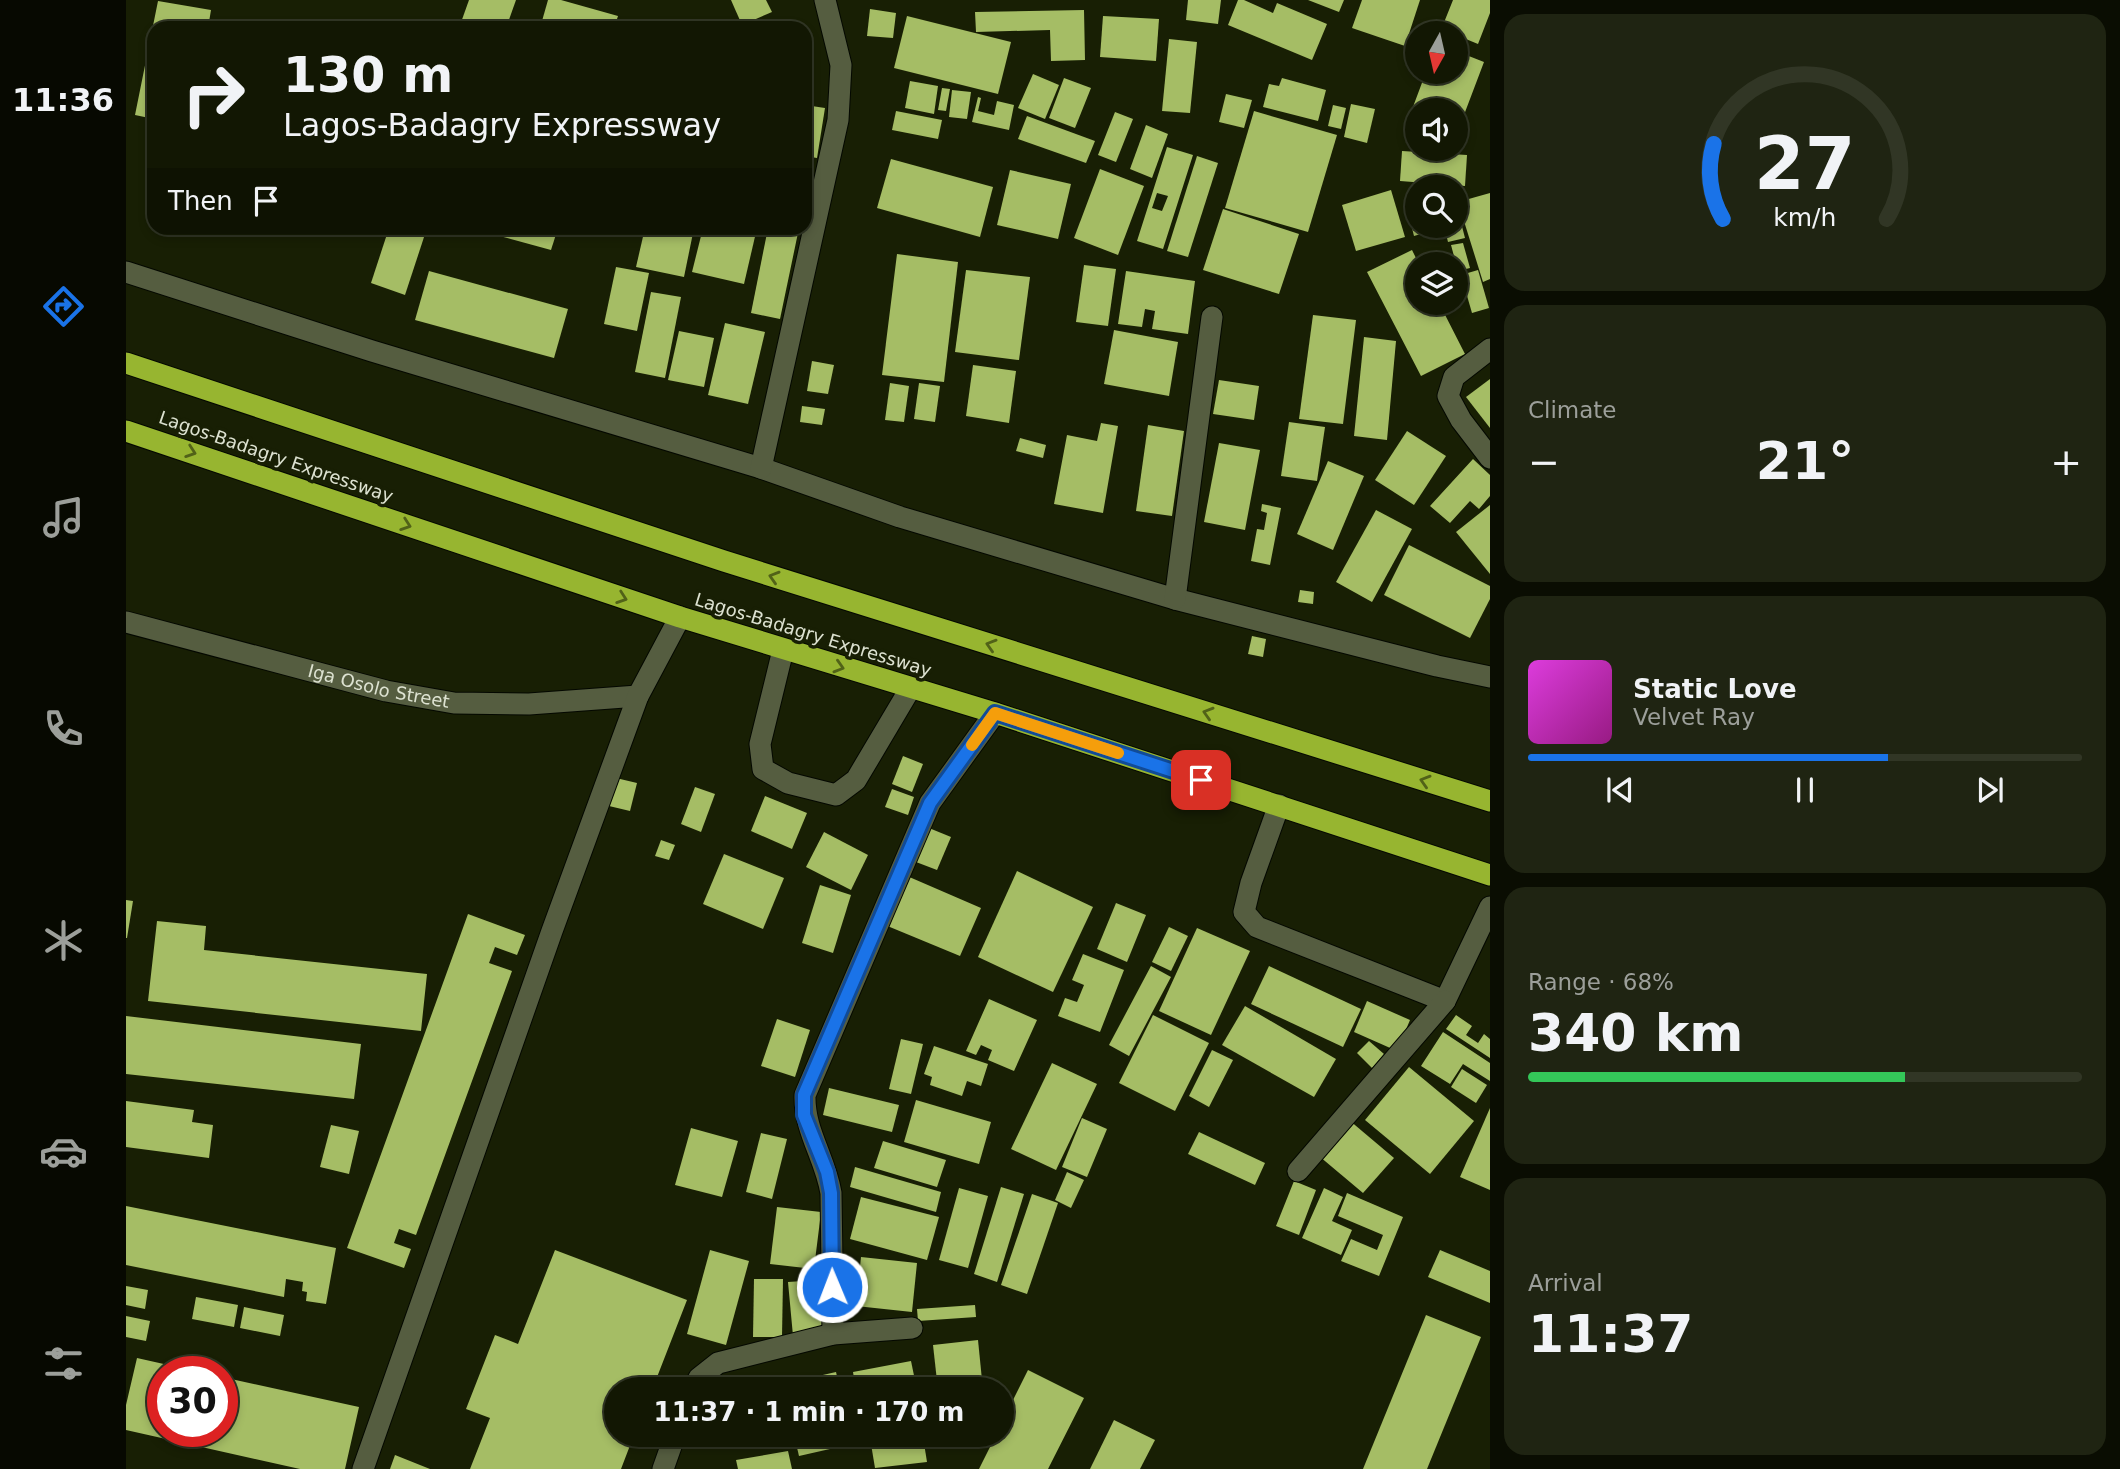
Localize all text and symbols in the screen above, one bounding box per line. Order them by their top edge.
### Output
north arrow [1405,21,1468,84]
map controls [1405,21,1468,315]
text: 130 m [283,47,453,104]
icon: right [168,49,259,140]
text: 11:36 [12,81,114,119]
button: sound [1405,98,1468,161]
text: Lagos-Badagry Expressway [283,106,721,144]
text: 27 [1754,121,1856,206]
button: search [1405,175,1468,238]
icon: arrive [247,182,285,220]
text: Then [168,186,233,216]
text: km/h [1773,202,1837,231]
button: layers [1405,252,1468,315]
icon: directions [39,282,88,331]
text: Climate [1528,397,1617,423]
street label: Lagos-Badagry Expressway [156,406,396,507]
text: 21° [1756,431,1854,491]
text: − [1528,440,1560,484]
text: + [2050,440,2082,484]
one-way arrow [184,444,196,458]
icon: music [39,493,88,542]
one-way arrow [400,517,412,531]
one-way arrow [768,570,780,585]
street label: Lagos-Badagry Expressway [692,588,934,681]
one-way arrow [615,590,627,604]
one-way arrow [985,638,997,653]
one-way arrow [832,658,844,673]
street label: Iga Osolo Street [306,660,451,712]
text: Static Love [1633,674,1797,704]
icon: phone [39,704,88,753]
text: Velvet Ray [1633,704,1755,730]
one-way arrow [1202,706,1214,721]
pin [1171,750,1231,810]
icon: arrive [1182,761,1220,799]
icon: previous [1601,771,1639,809]
icon: pause [1786,771,1824,809]
icon: next [1971,771,2009,809]
one-way arrow [1419,774,1431,789]
icon: climate [39,916,88,965]
text: Range · 68% [1528,969,1674,995]
text: 340 km [1528,1003,1743,1063]
icon: car [39,1127,88,1176]
position arrow [795,1250,869,1324]
text: Arrival [1528,1270,1603,1296]
text: 11:37 [1528,1304,1694,1364]
icon: filters [39,1339,88,1388]
speed limit sign: 30 [147,1356,238,1447]
text: 11:37 · 1 min · 170 m [654,1397,964,1427]

